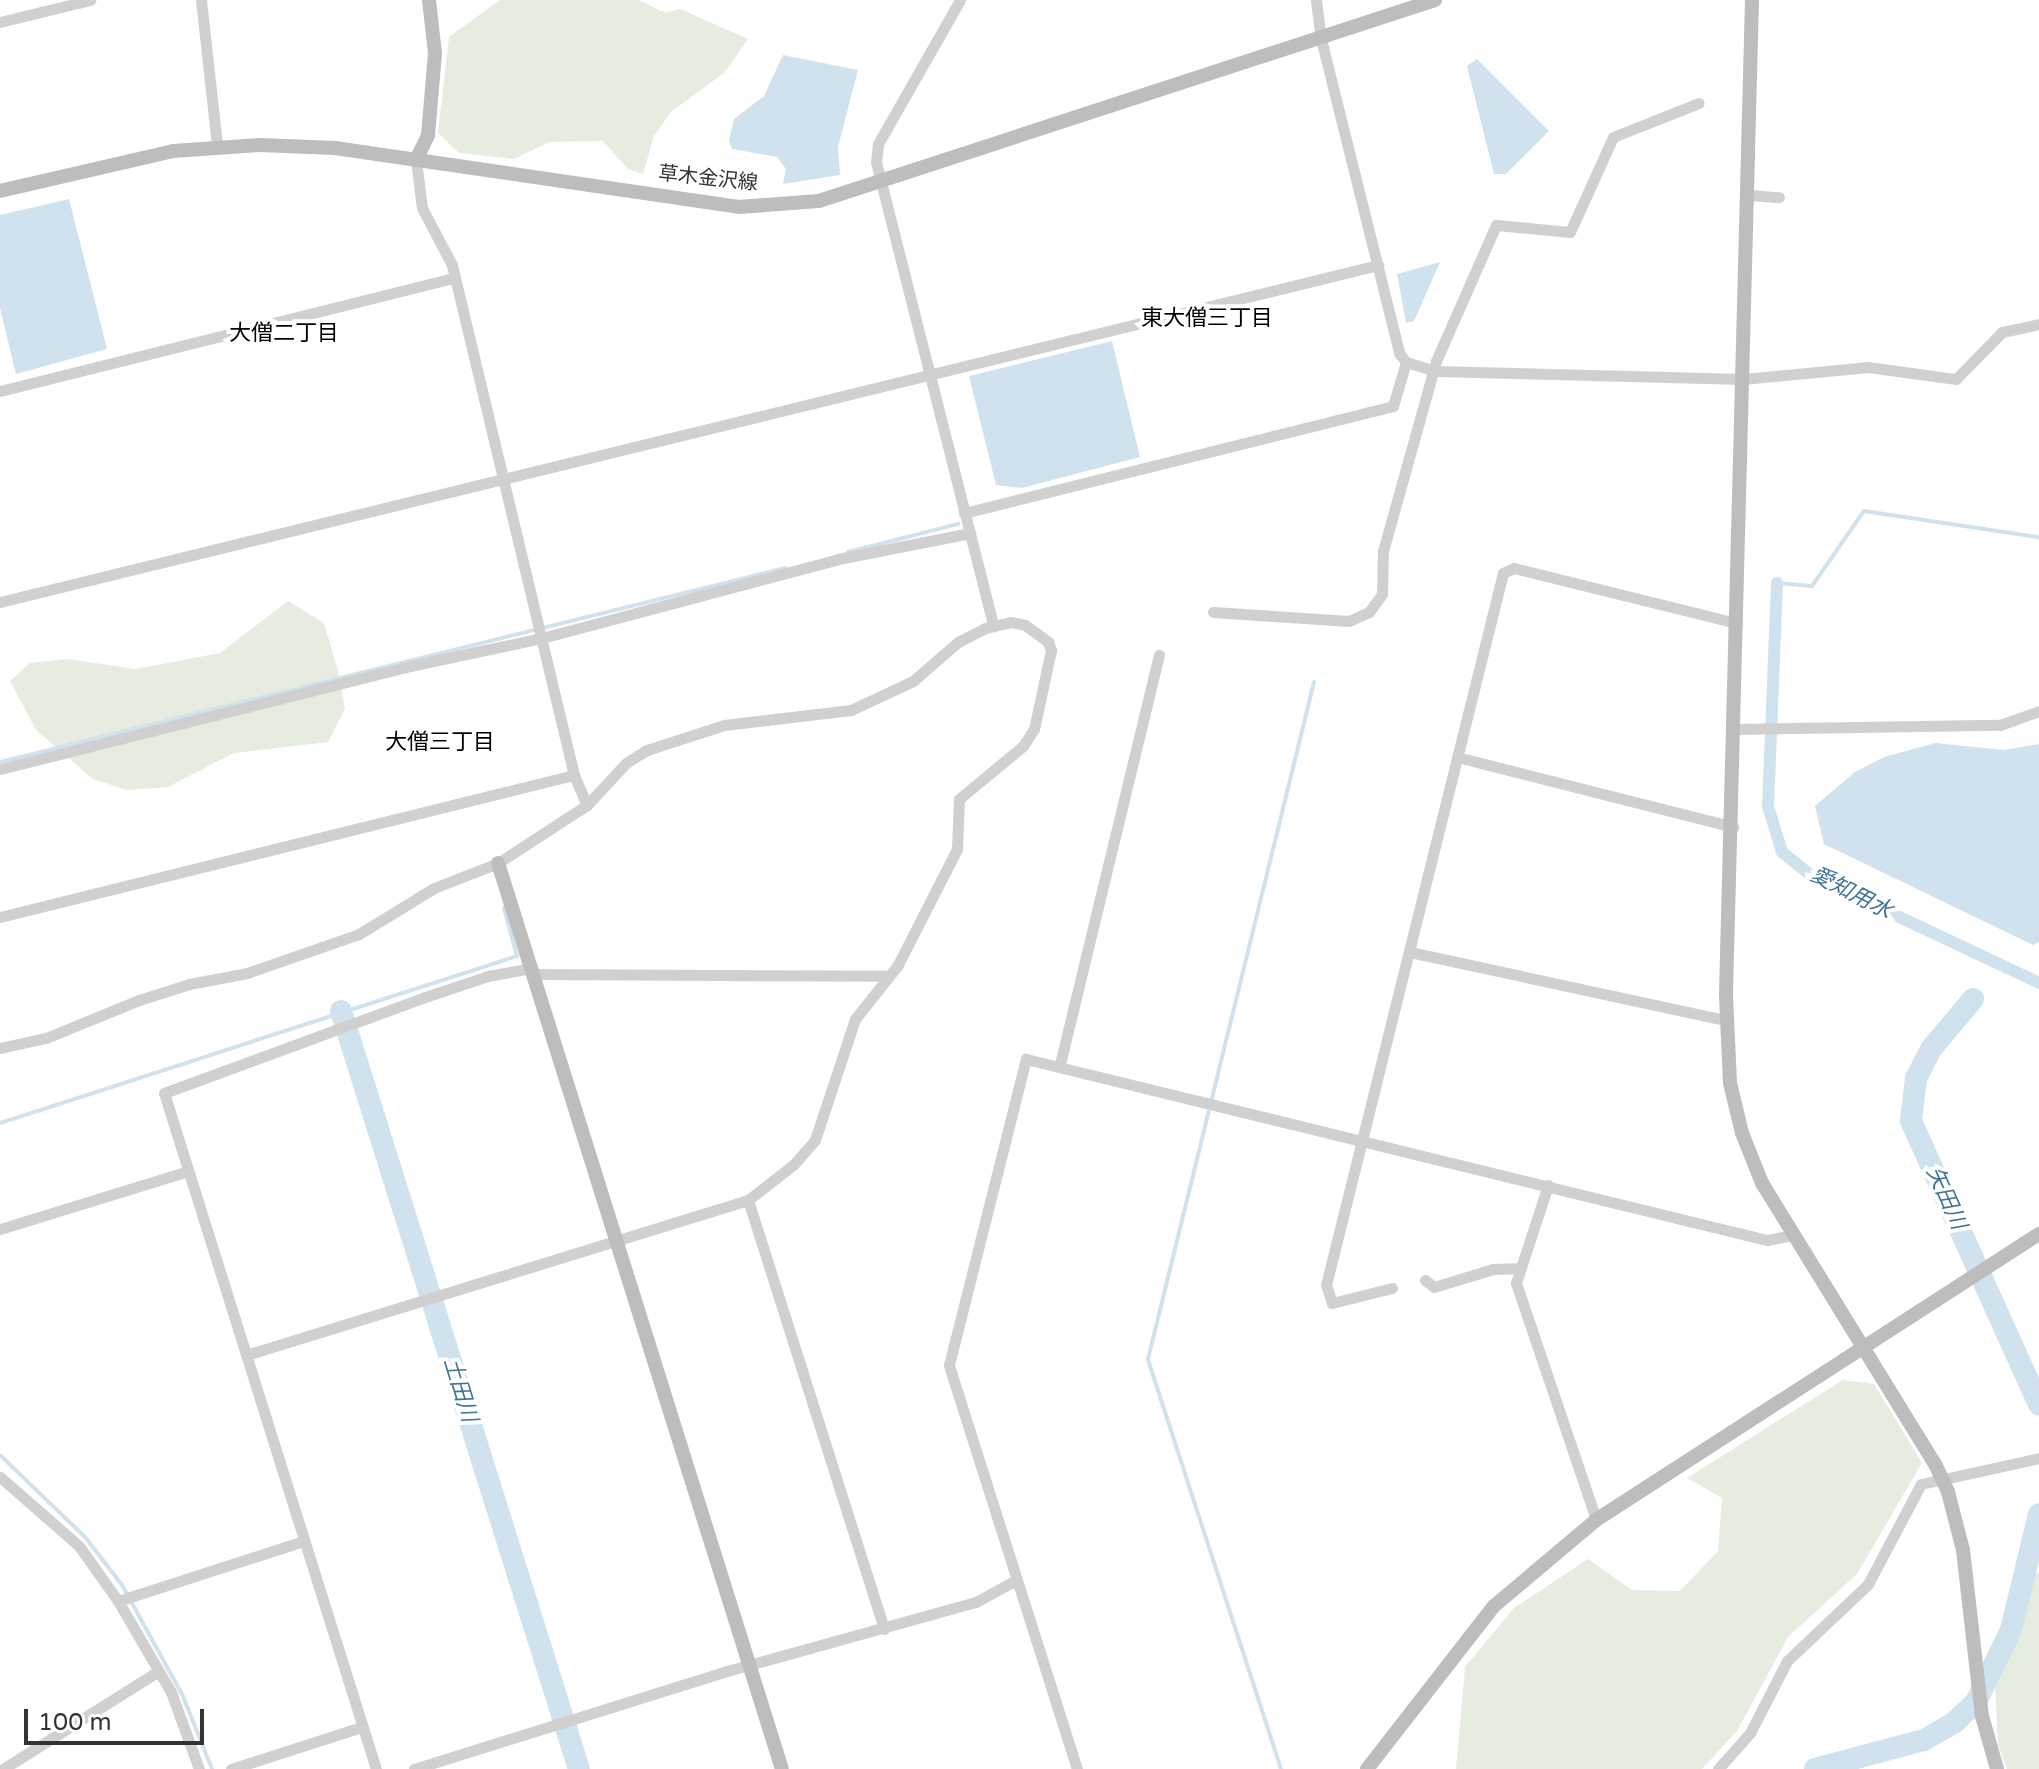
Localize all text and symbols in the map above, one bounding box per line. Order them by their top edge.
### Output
street label: 草木金沢線 [657,162,759,196]
district label: 東大僧三丁目 [1141,306,1273,332]
district label: 大僧二丁目 [229,321,339,347]
district label: 大僧三丁目 [385,730,495,756]
water label: 愛知用水 [1806,861,1896,925]
water label: 矢田川 [1921,1162,1971,1234]
water label: 土田川 [438,1355,482,1425]
scale bar [28,1693,208,1743]
text: 100 m [38,1708,112,1737]

